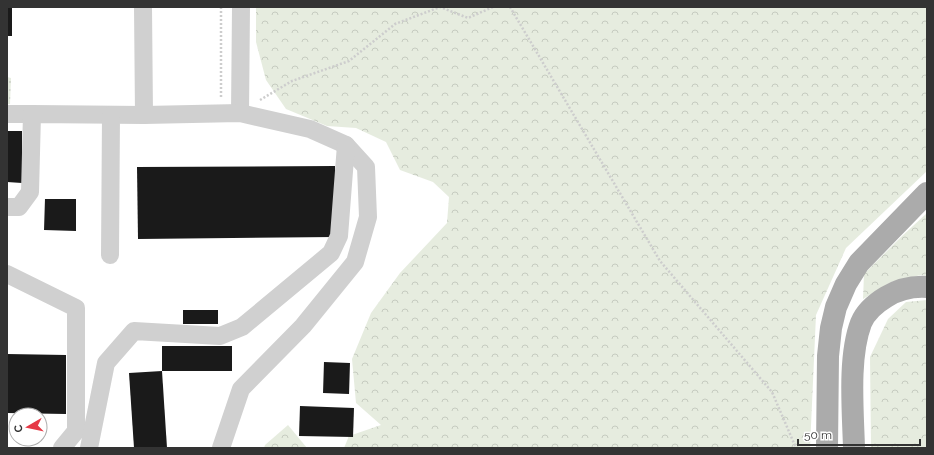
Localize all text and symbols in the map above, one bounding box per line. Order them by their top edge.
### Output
north arrow [8,407,48,447]
scale bar [798,421,920,447]
text: С [12,423,26,433]
text: 50 m [804,428,832,442]

